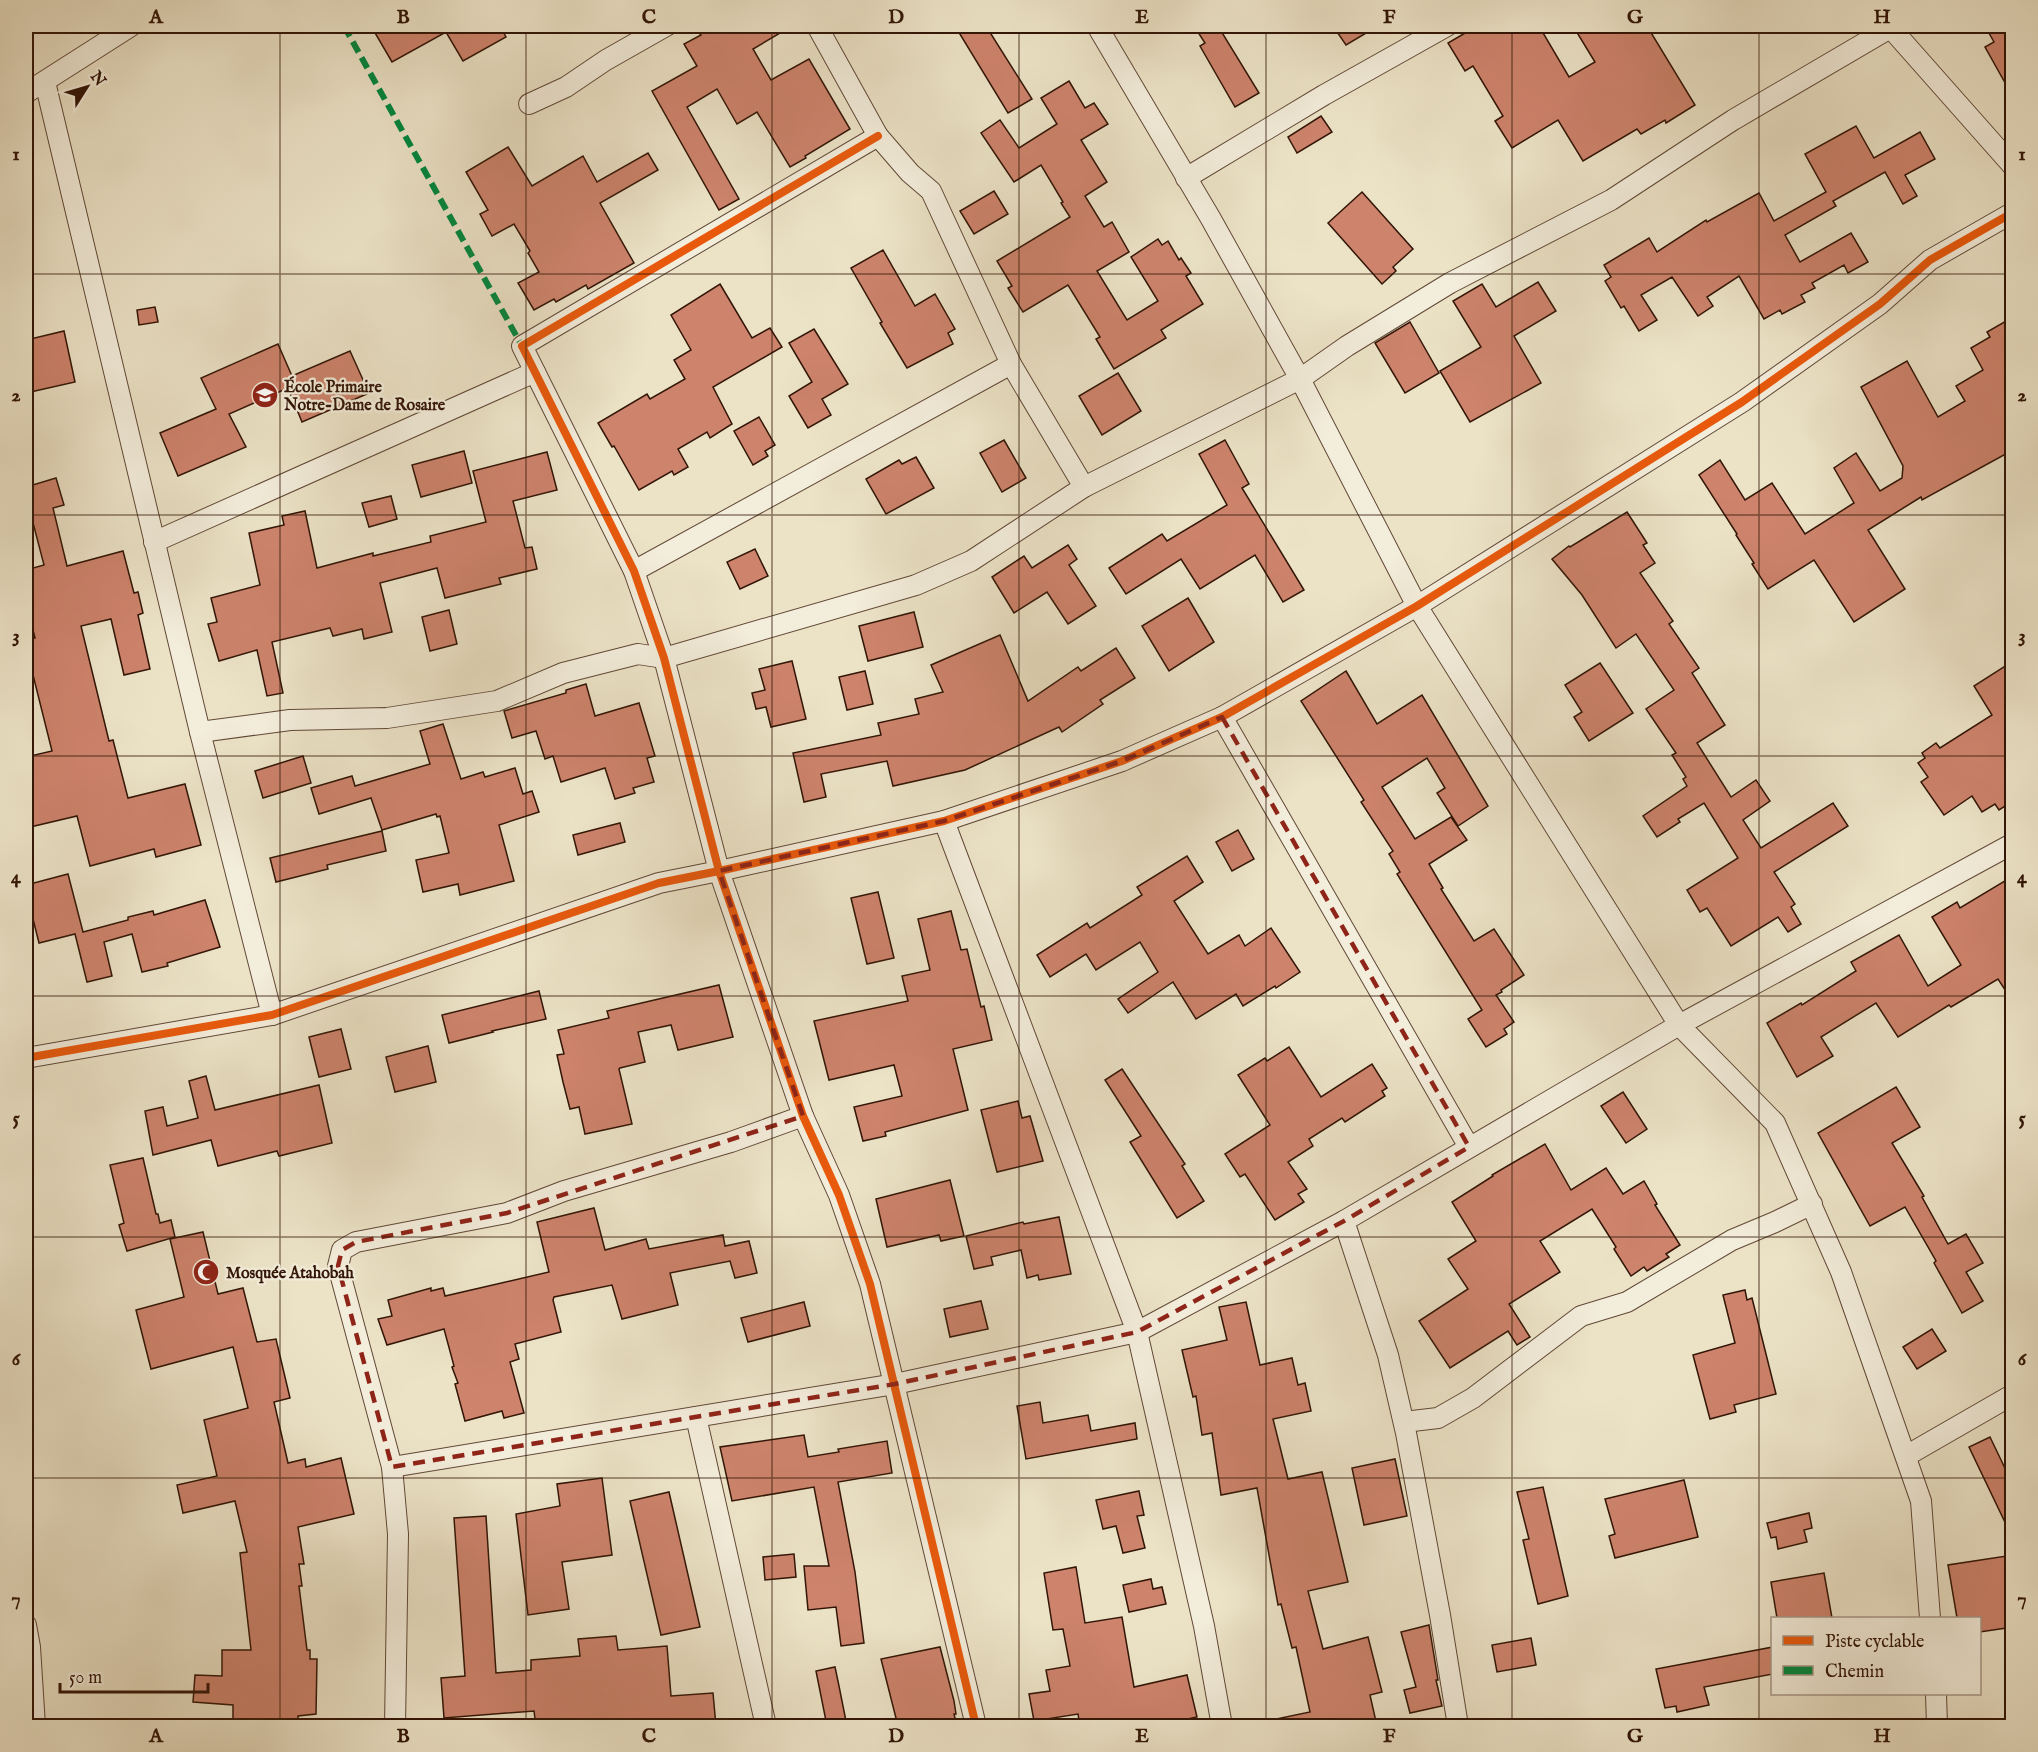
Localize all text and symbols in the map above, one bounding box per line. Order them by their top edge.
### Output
text: A [148,5,164,30]
text: B [396,5,410,30]
text: C [642,5,656,30]
text: D [888,5,904,30]
text: E [1135,5,1149,30]
text: F [1383,5,1396,30]
text: G [1627,5,1644,30]
text: H [1873,5,1891,30]
north arrow [57,57,117,117]
text: N [85,67,110,91]
text: 1 [12,142,20,167]
text: 1 [2018,142,2026,167]
place label: École Primaire Notre-Dame de Rosaire [283,376,446,416]
school or university icon: École Primaire Notre-Dame de Rosaire [250,380,280,410]
text: 2 [11,383,21,408]
text: 2 [2017,383,2027,408]
text: 3 [12,624,20,649]
text: 3 [2018,624,2026,649]
text: 4 [11,865,22,890]
text: 4 [2017,865,2028,890]
text: 5 [12,1106,20,1131]
text: 5 [2018,1106,2026,1131]
mosque icon: Mosquée Atahobah [191,1257,221,1287]
place label: Mosquée Atahobah [226,1264,354,1284]
text: 6 [12,1347,22,1372]
text: 6 [2018,1347,2028,1372]
text: 7 [11,1587,21,1612]
text: 7 [2017,1587,2027,1612]
legend [1771,1617,1981,1695]
text: Piste cyclable [1825,1631,1924,1654]
scale bar [60,1656,208,1694]
text: Chemin [1825,1661,1884,1684]
text: 50 m [69,1667,102,1690]
text: A [148,1724,164,1749]
text: B [396,1724,410,1749]
text: C [642,1724,656,1749]
text: D [888,1724,904,1749]
text: E [1135,1724,1149,1749]
text: F [1383,1724,1396,1749]
text: G [1627,1724,1644,1749]
text: H [1873,1724,1891,1749]

